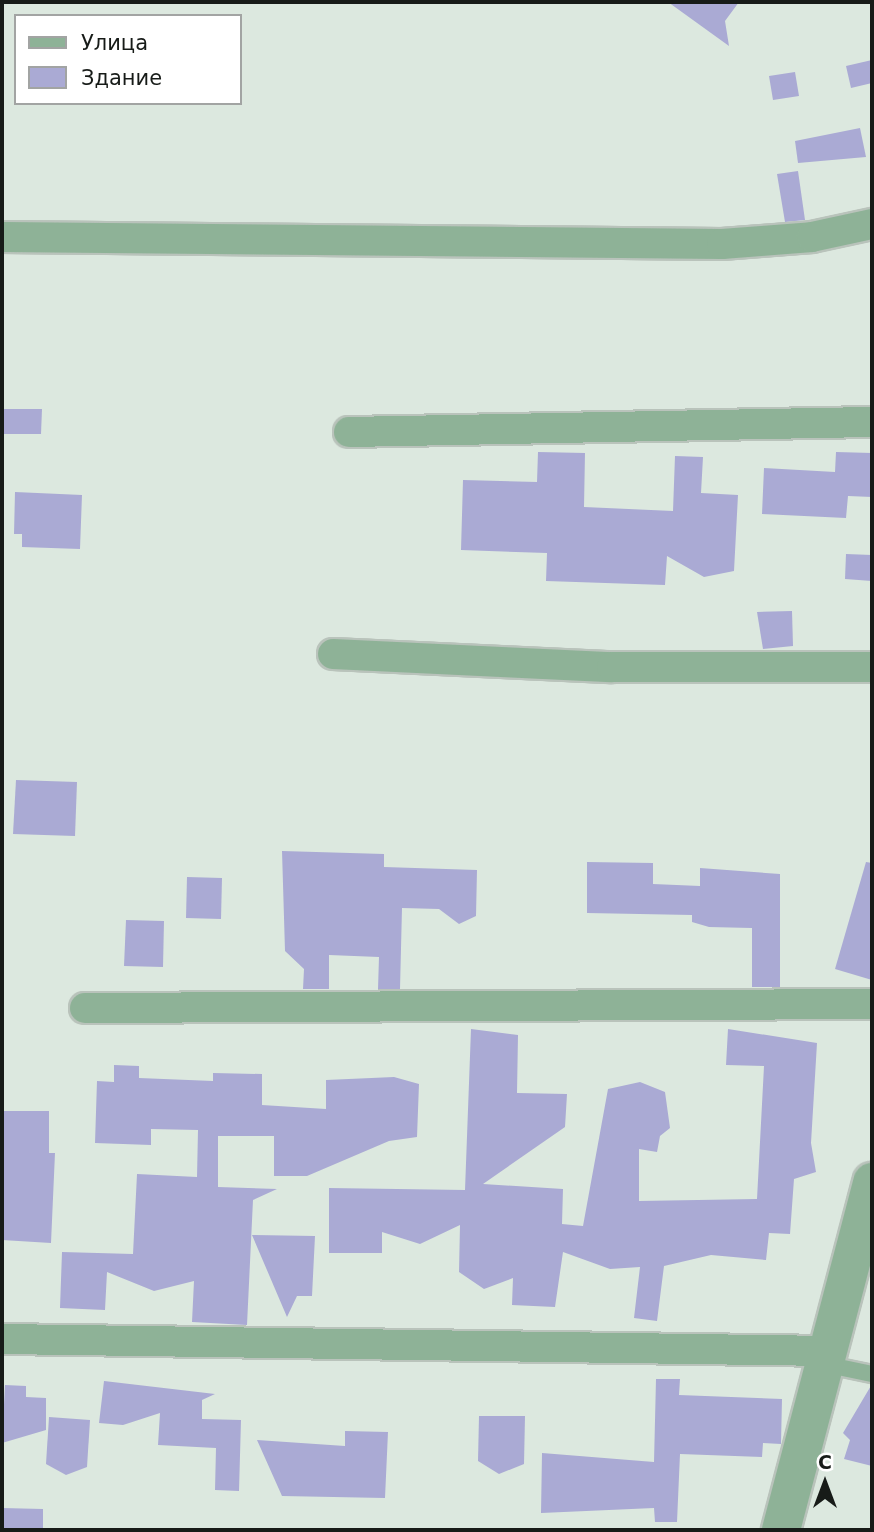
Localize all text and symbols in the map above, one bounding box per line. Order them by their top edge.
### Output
legend [14,14,242,105]
text: Улица [81,31,148,55]
text: Здание [81,66,162,90]
north arrow [790,1448,860,1518]
text: С [818,1451,832,1473]

